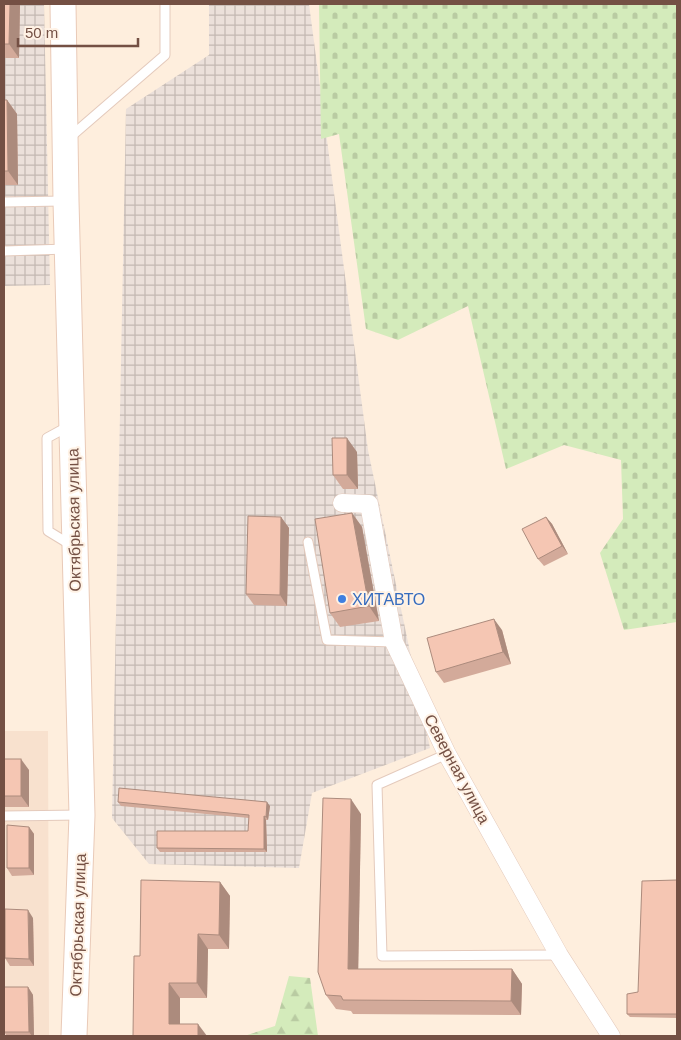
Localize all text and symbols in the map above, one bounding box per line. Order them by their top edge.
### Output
scale bar [18,15,138,47]
text: 50 m [25,24,58,41]
street label: Октябрьская улица [64,448,84,592]
place label: ХИТАВТО [352,591,425,608]
marker: ХИТАВТО [336,593,348,605]
street label: Северная улица [421,711,493,827]
street label: Октябрьская улица [67,853,89,997]

